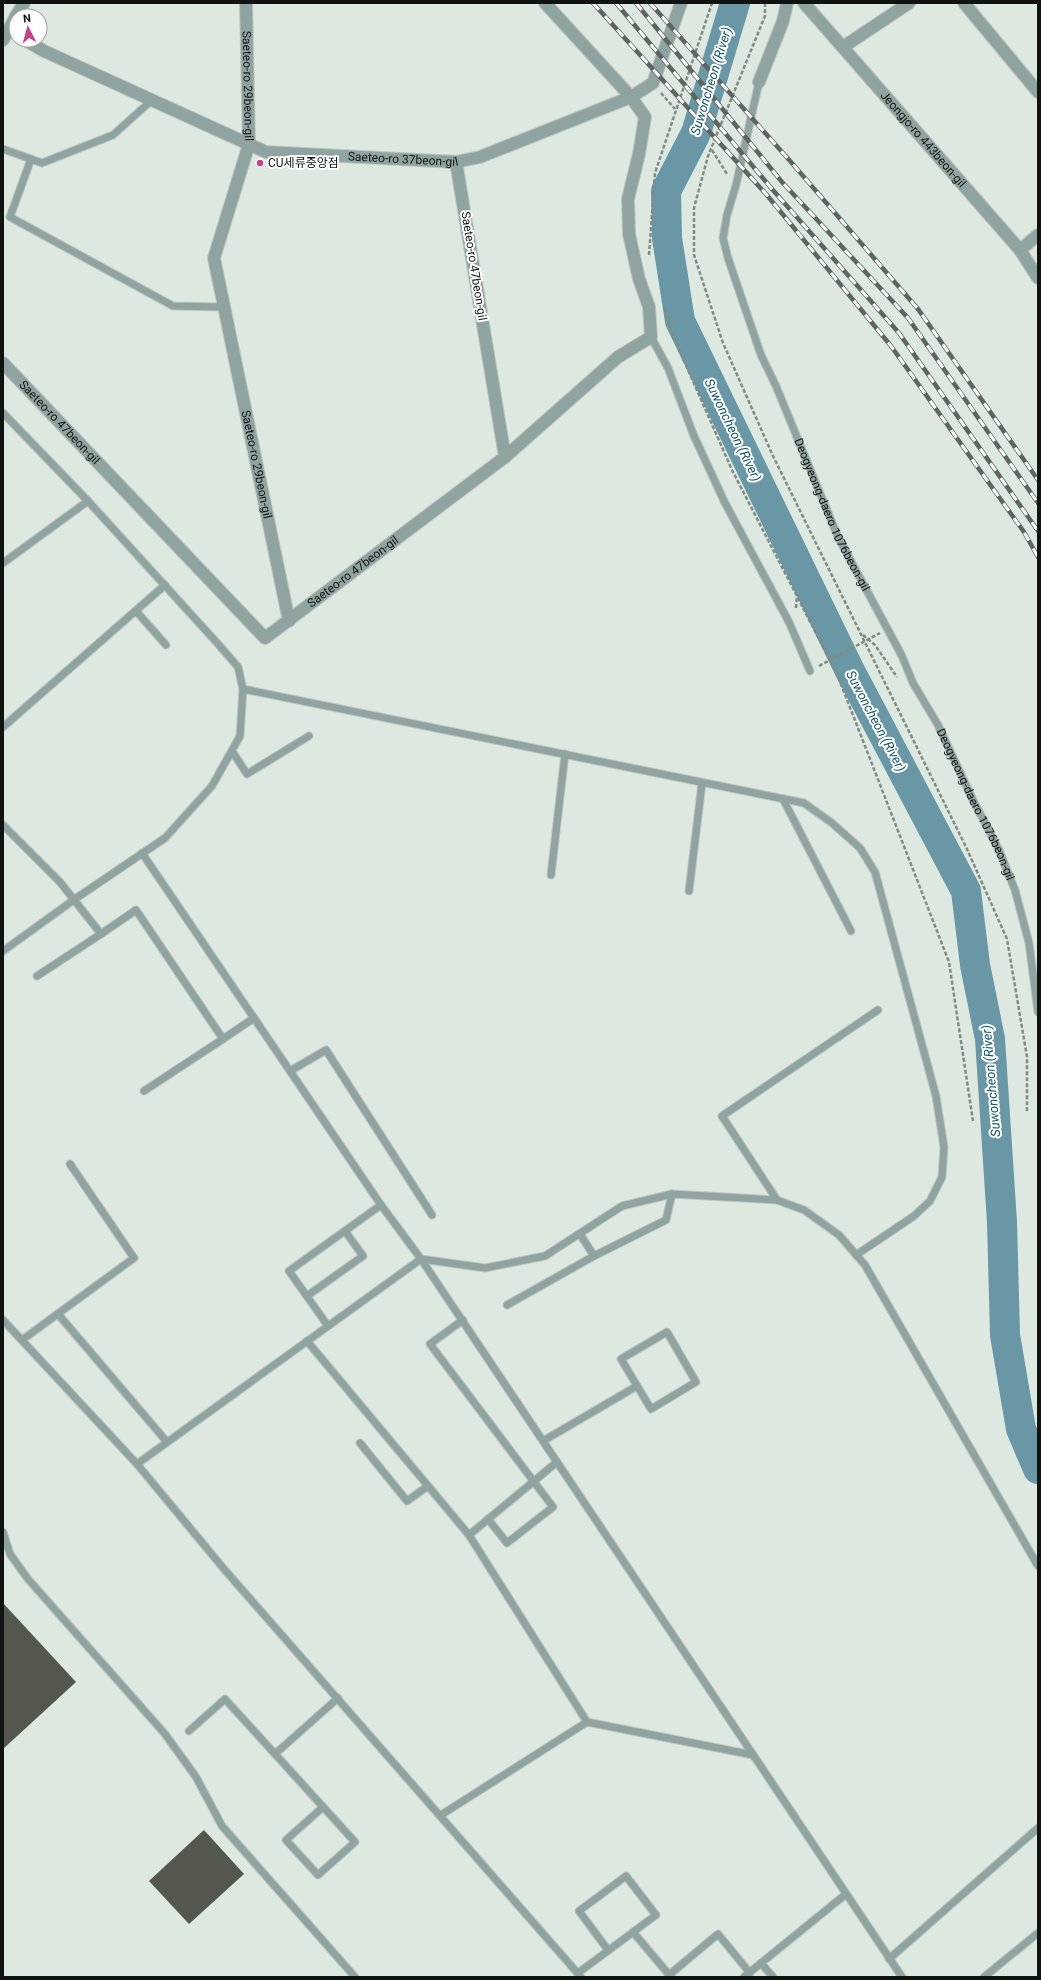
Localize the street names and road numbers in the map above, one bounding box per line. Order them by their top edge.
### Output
street label: Saeteo-ro 29beon-gil [240,31,256,141]
street label: Jeongjo-ro 443beon-gil [877,88,969,190]
street label: Saeteo-ro 37beon-gil [348,149,459,169]
street label: Saeteo-ro 47beon-gil [458,210,490,322]
street label: Saeteo-ro 47beon-gil [16,378,103,467]
street label: Saeteo-ro 29beon-gil [239,409,275,520]
street label: Deogyeong-daero 1076beon-gil [791,436,873,593]
street label: Saeteo-ro 47beon-gil [305,533,401,610]
street label: Deogyeong-daero 1076beon-gil [934,726,1017,882]

